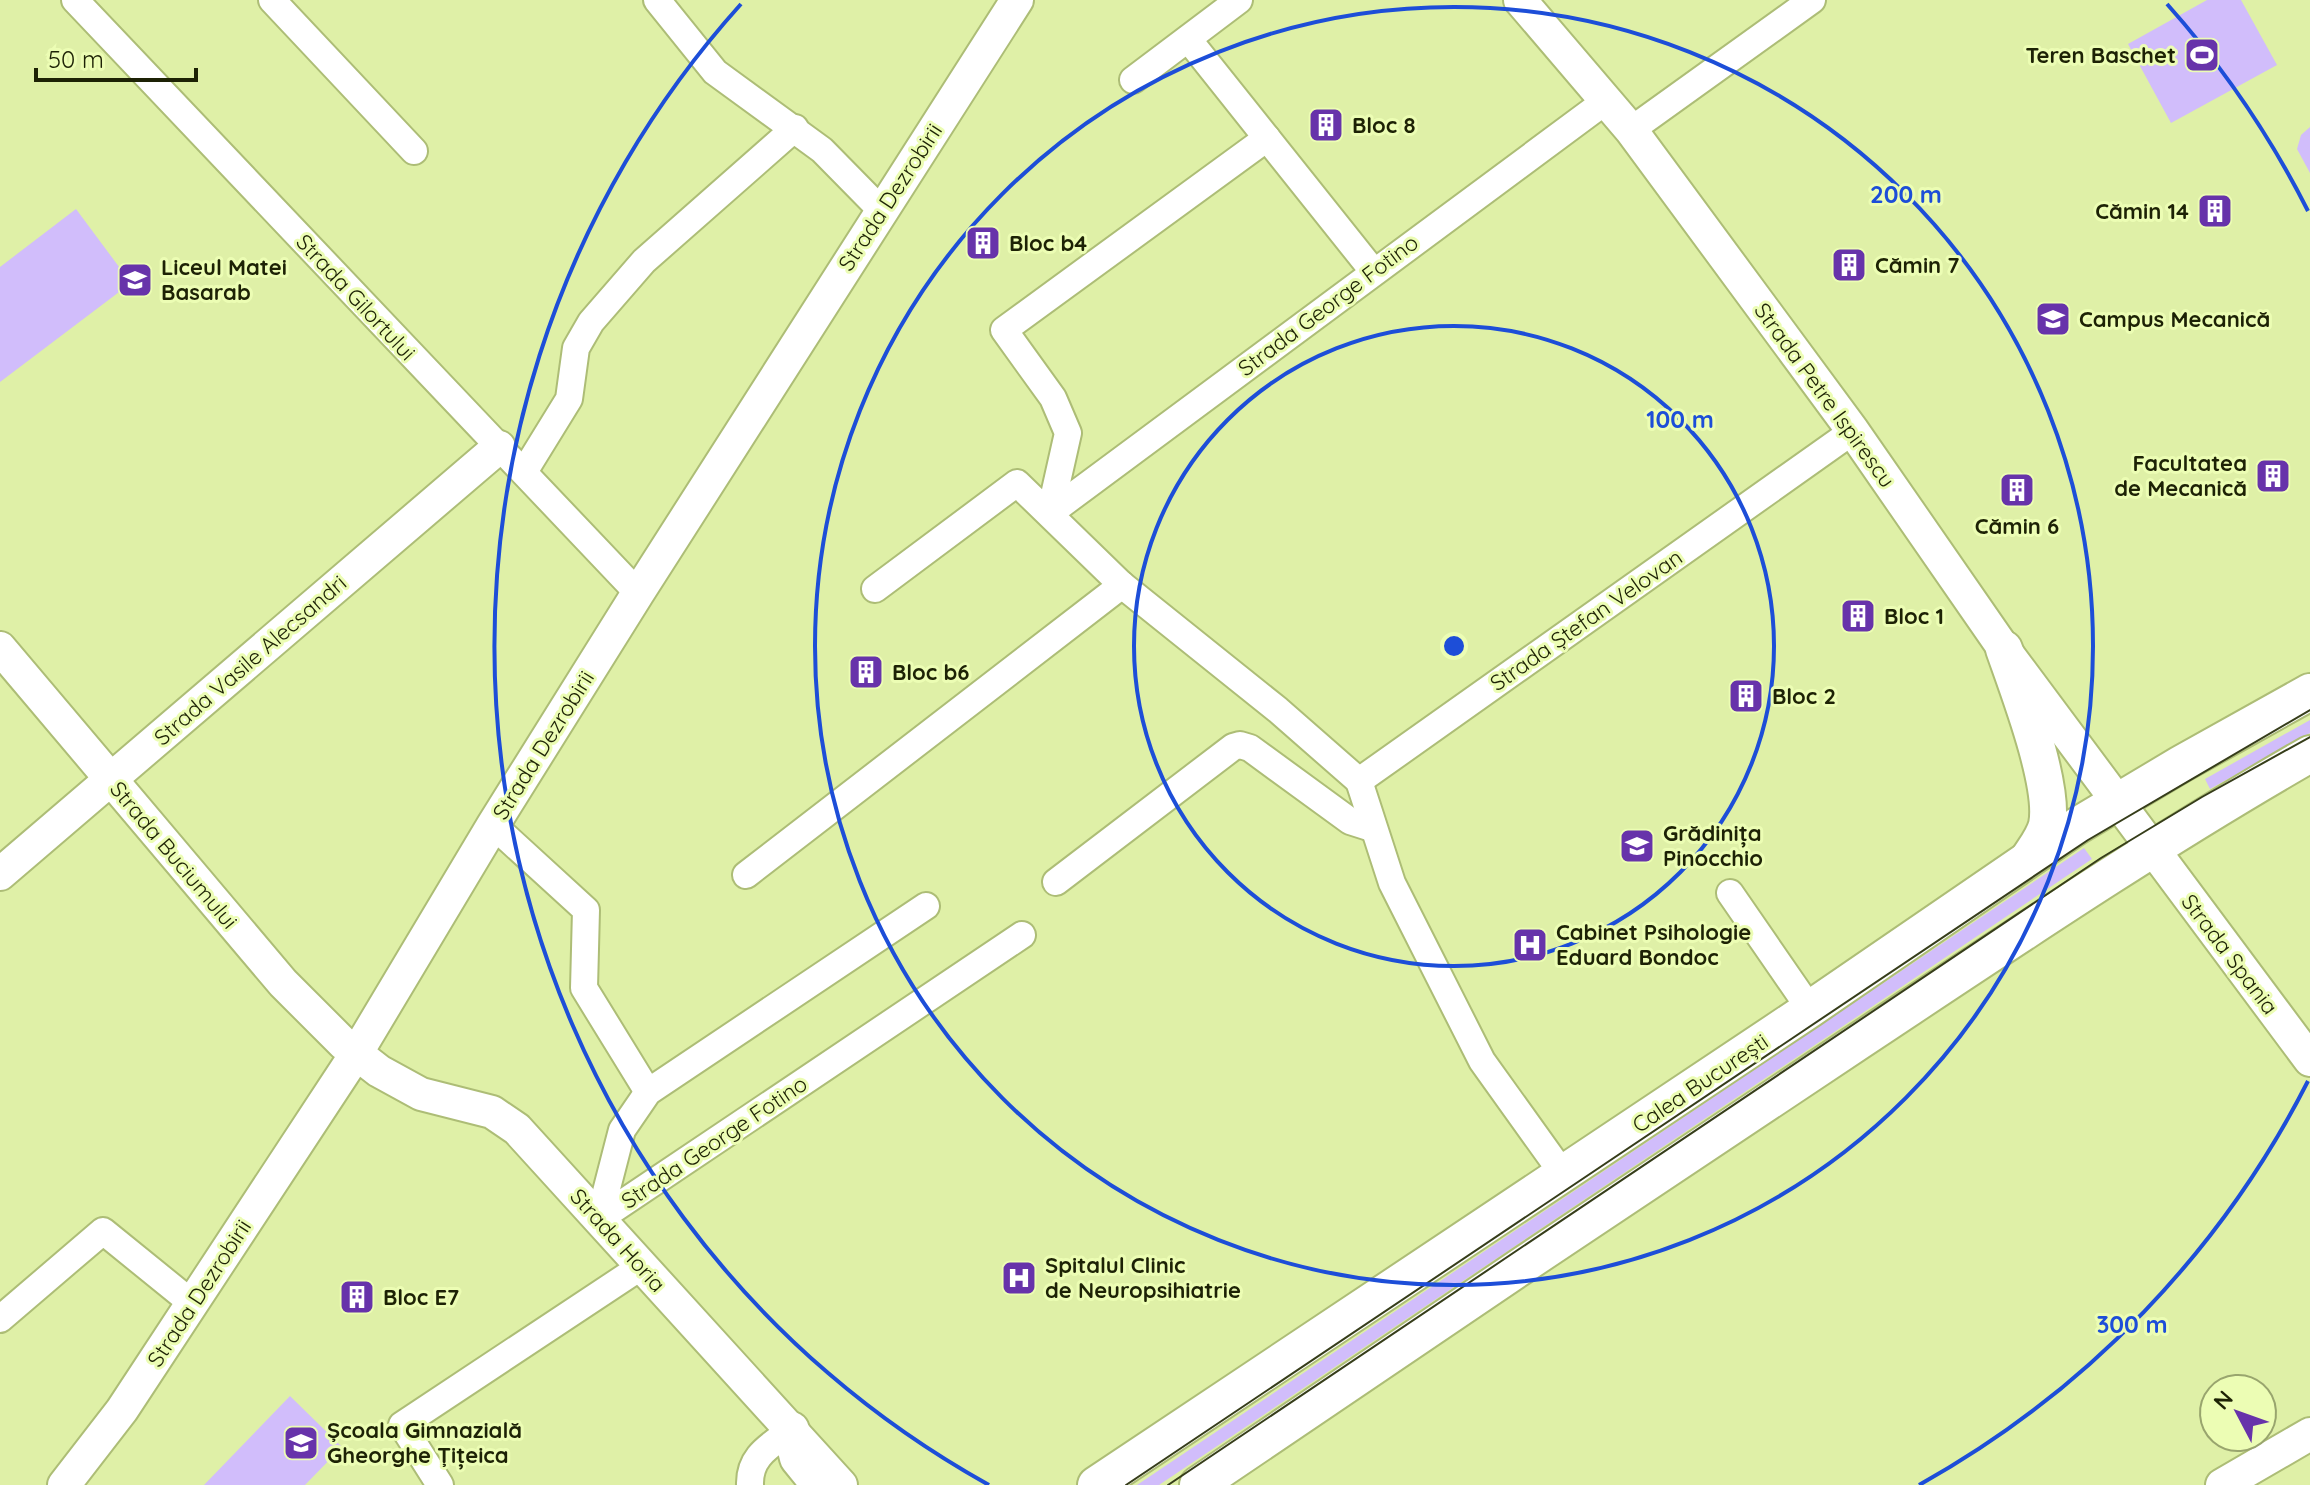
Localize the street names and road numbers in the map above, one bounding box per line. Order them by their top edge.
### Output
street label: Strada Dezrobirii [832,118,948,276]
street label: Strada Gilortului [290,228,422,366]
street label: Strada George Fotino [1232,228,1424,382]
street label: Strada Petre Ispirescu [1749,297,1901,493]
street label: Strada Ștefan Velovan [1484,543,1688,697]
street label: Strada Vasile Alecsandri [148,569,352,751]
street label: Strada Dezrobirii [486,665,600,825]
street label: Strada Buciumului [104,775,244,935]
street label: Strada Spania [2176,888,2284,1020]
street label: Calea București [1627,1027,1773,1139]
street label: Strada George Fotino [616,1069,812,1215]
street label: Strada Horia [564,1182,672,1298]
street label: Strada Dezrobirii [141,1214,257,1372]

